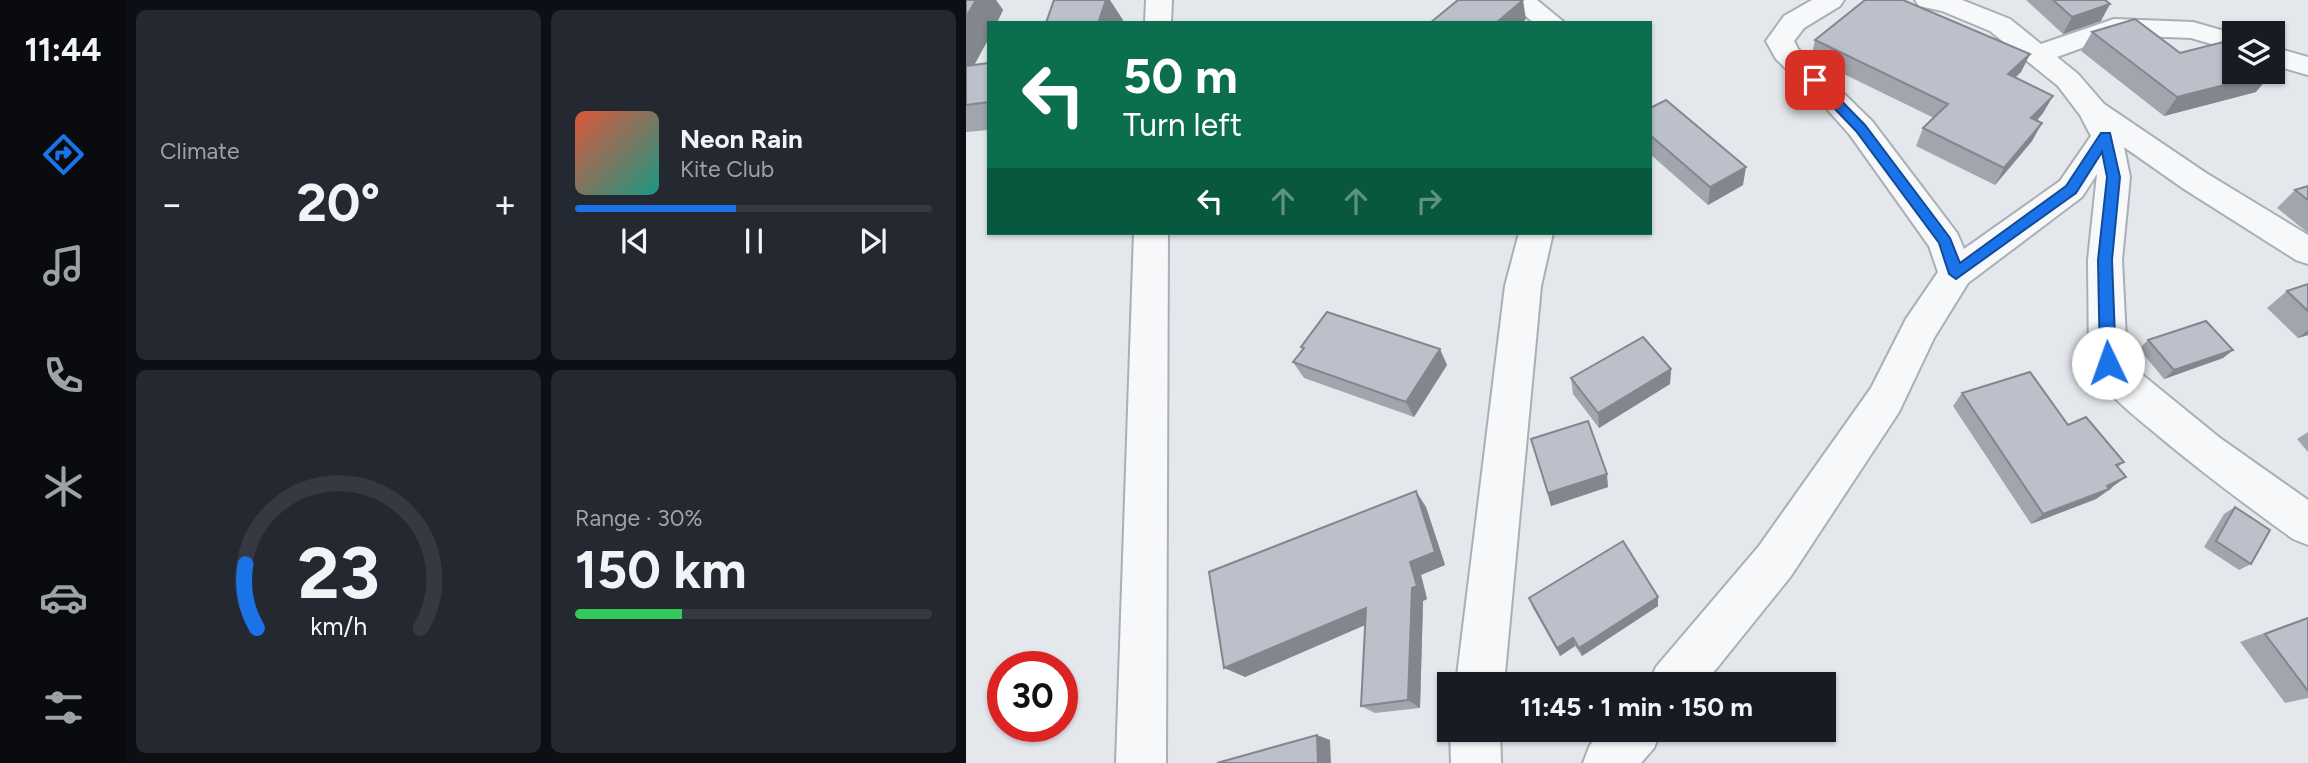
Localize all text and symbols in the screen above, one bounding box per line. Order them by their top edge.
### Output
map controls [2222,21,2285,84]
button: layers [2222,21,2285,84]
text: 11:44 [24,31,102,69]
text: 50 m [1123,46,1238,105]
icon: left [1008,49,1099,140]
pin [1785,50,1845,110]
icon: arrive [1796,61,1834,99]
text: Turn left [1123,106,1242,144]
text: Neon Rain [680,123,803,155]
icon: directions [39,130,88,179]
text: Climate [160,137,239,165]
text: Kite Club [680,155,774,183]
text: 20° [297,172,380,234]
text: − [160,181,184,227]
text: + [493,181,517,227]
icon: left [1191,182,1229,220]
icon: ahead [1264,182,1302,220]
icon: ahead [1337,182,1375,220]
icon: right [1410,182,1448,220]
icon: previous [616,222,654,260]
icon: pause [735,222,773,260]
icon: next [854,222,892,260]
icon: music [39,241,88,290]
position arrow [2071,326,2145,400]
icon: phone [39,351,88,400]
icon: climate [39,462,88,511]
text: Range · 30% [575,504,703,532]
text: 23 [297,529,380,616]
text: 150 km [575,539,747,601]
icon: car [39,573,88,622]
text: km/h [310,610,367,640]
speed limit sign: 30 [987,651,1078,742]
icon: filters [39,683,88,732]
text: 11:45 · 1 min · 150 m [1520,691,1753,723]

